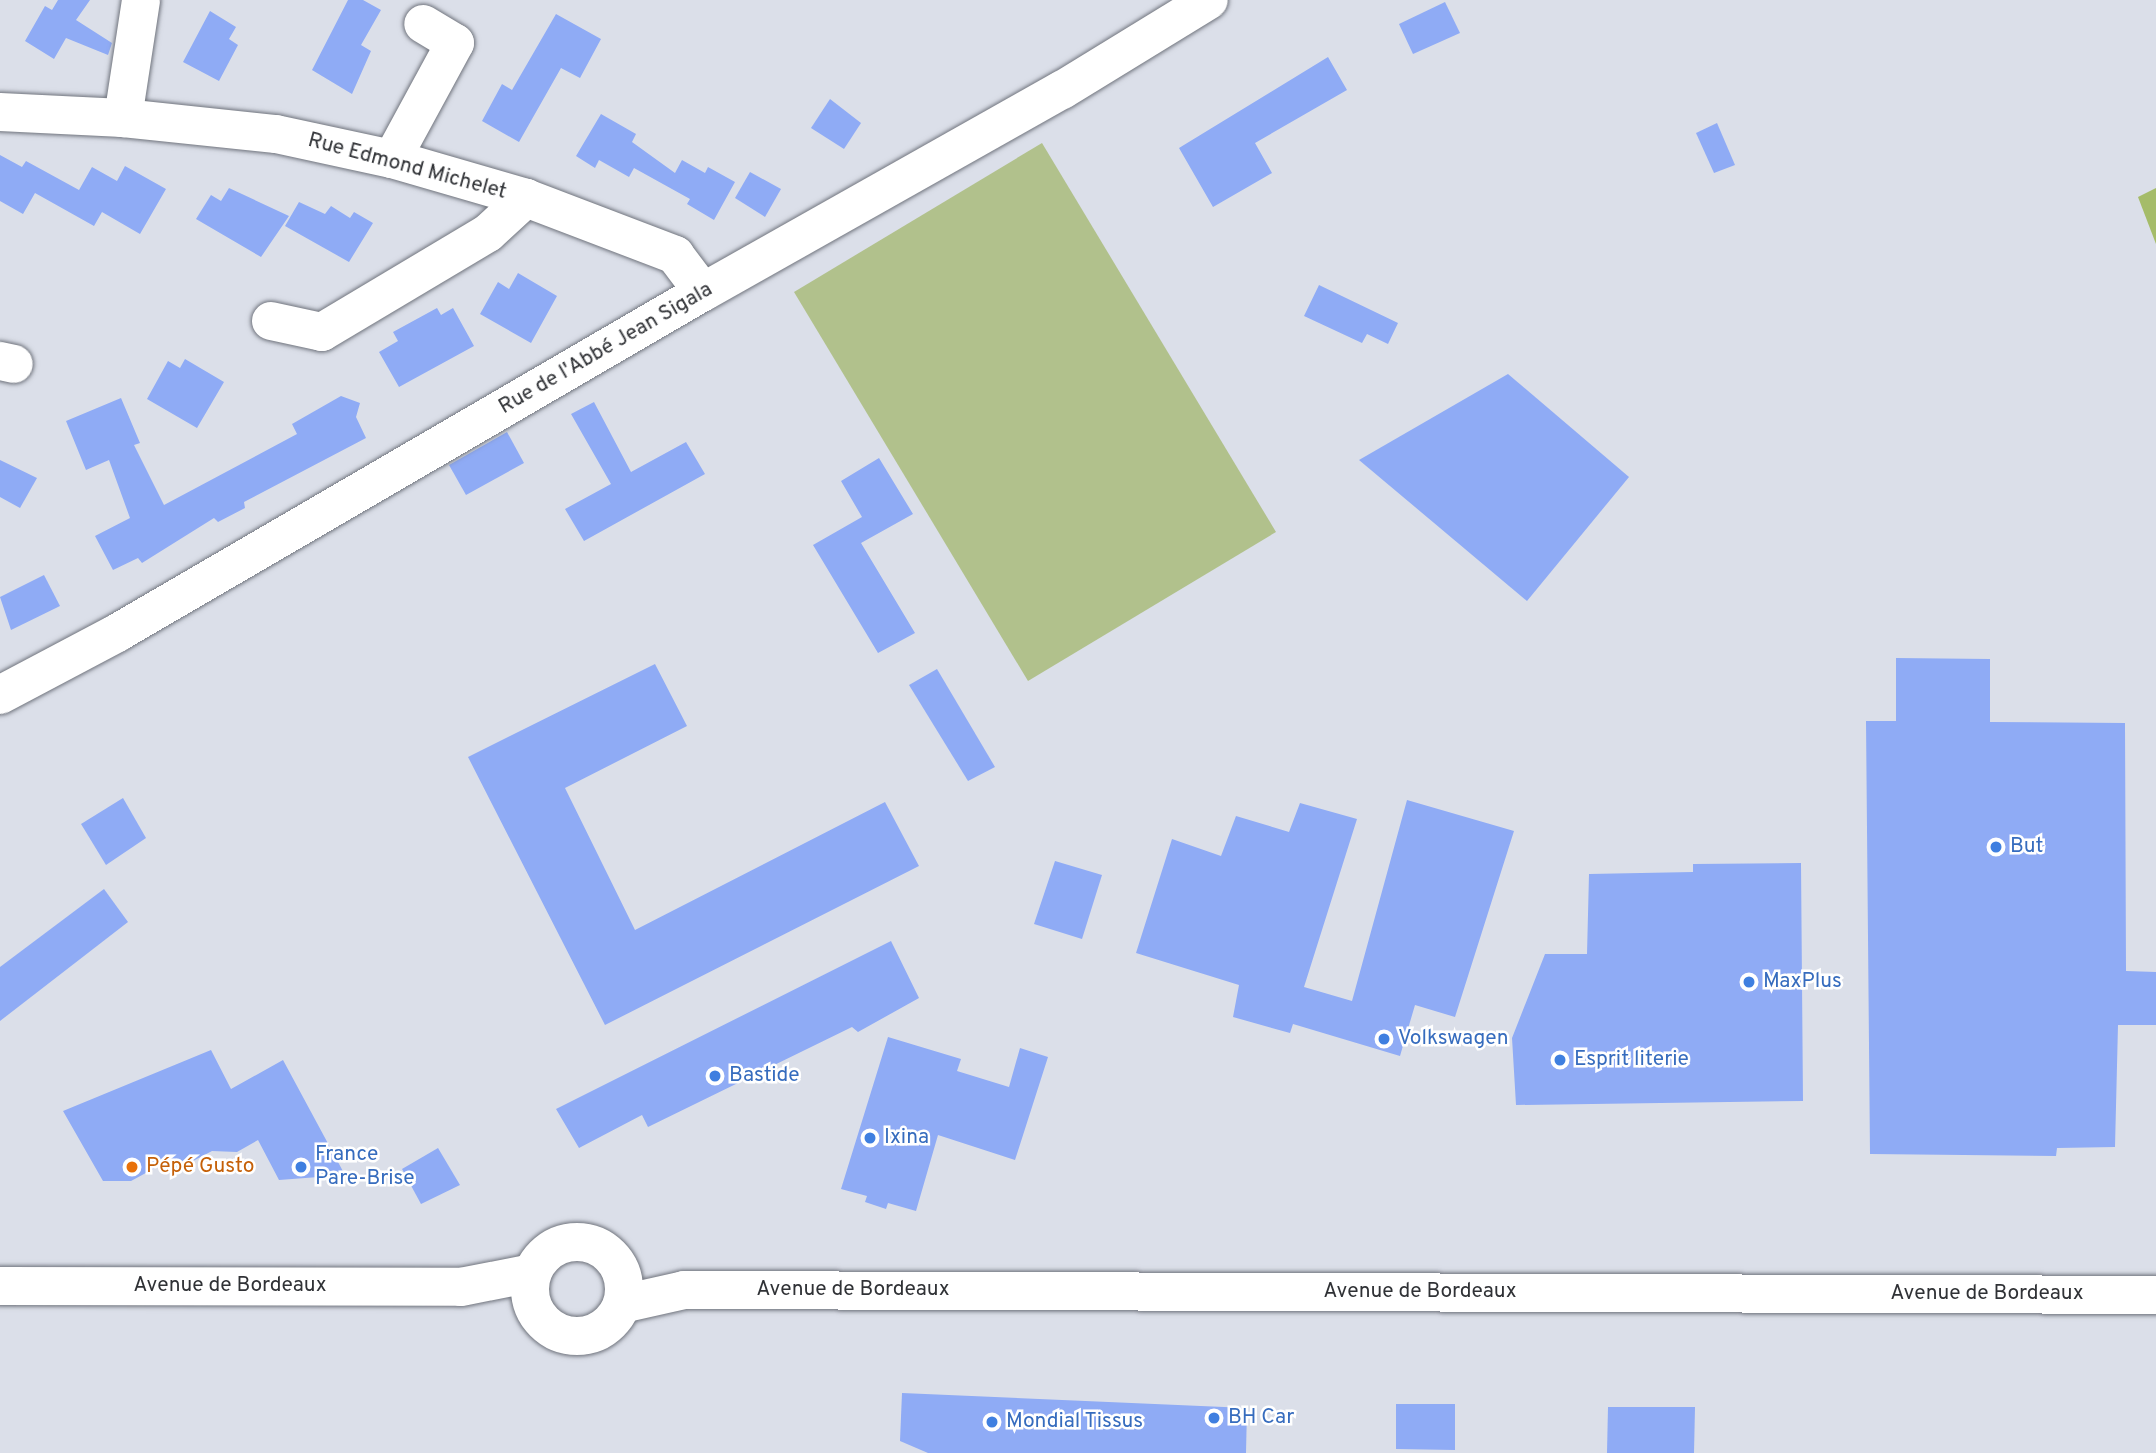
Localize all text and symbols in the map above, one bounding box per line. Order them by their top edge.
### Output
street label: Rue Edmond Michelet [305,128,509,206]
street label: Rue de l'Abbé Jean Sigala [495,278,717,420]
place label: But [2010,834,2044,860]
marker: But [1988,839,2004,855]
place label: MaxPlus [1763,969,1842,995]
marker: MaxPlus [1741,974,1757,990]
place label: Volkswagen [1398,1026,1509,1052]
marker: Volkswagen [1376,1031,1392,1047]
place label: Esprit literie [1574,1047,1689,1073]
marker: Esprit literie [1552,1052,1568,1068]
place label: Bastide [729,1063,800,1089]
marker: Bastide [707,1068,723,1084]
place label: Ixina [884,1125,929,1151]
marker: Ixina [862,1130,878,1146]
place label: France Pare-Brise [315,1142,415,1192]
place label: Pépé Gusto [146,1154,254,1180]
marker: Pépé Gusto [124,1159,140,1175]
marker: France Pare-Brise [293,1159,309,1175]
street label: Avenue de Bordeaux [133,1273,327,1299]
street label: Avenue de Bordeaux [756,1277,950,1303]
street label: Avenue de Bordeaux [1323,1279,1517,1305]
street label: Avenue de Bordeaux [1890,1281,2084,1307]
place label: BH Car [1228,1405,1294,1431]
place label: Mondial Tissus [1006,1409,1144,1435]
marker: BH Car [1206,1410,1222,1426]
marker: Mondial Tissus [984,1414,1000,1430]

